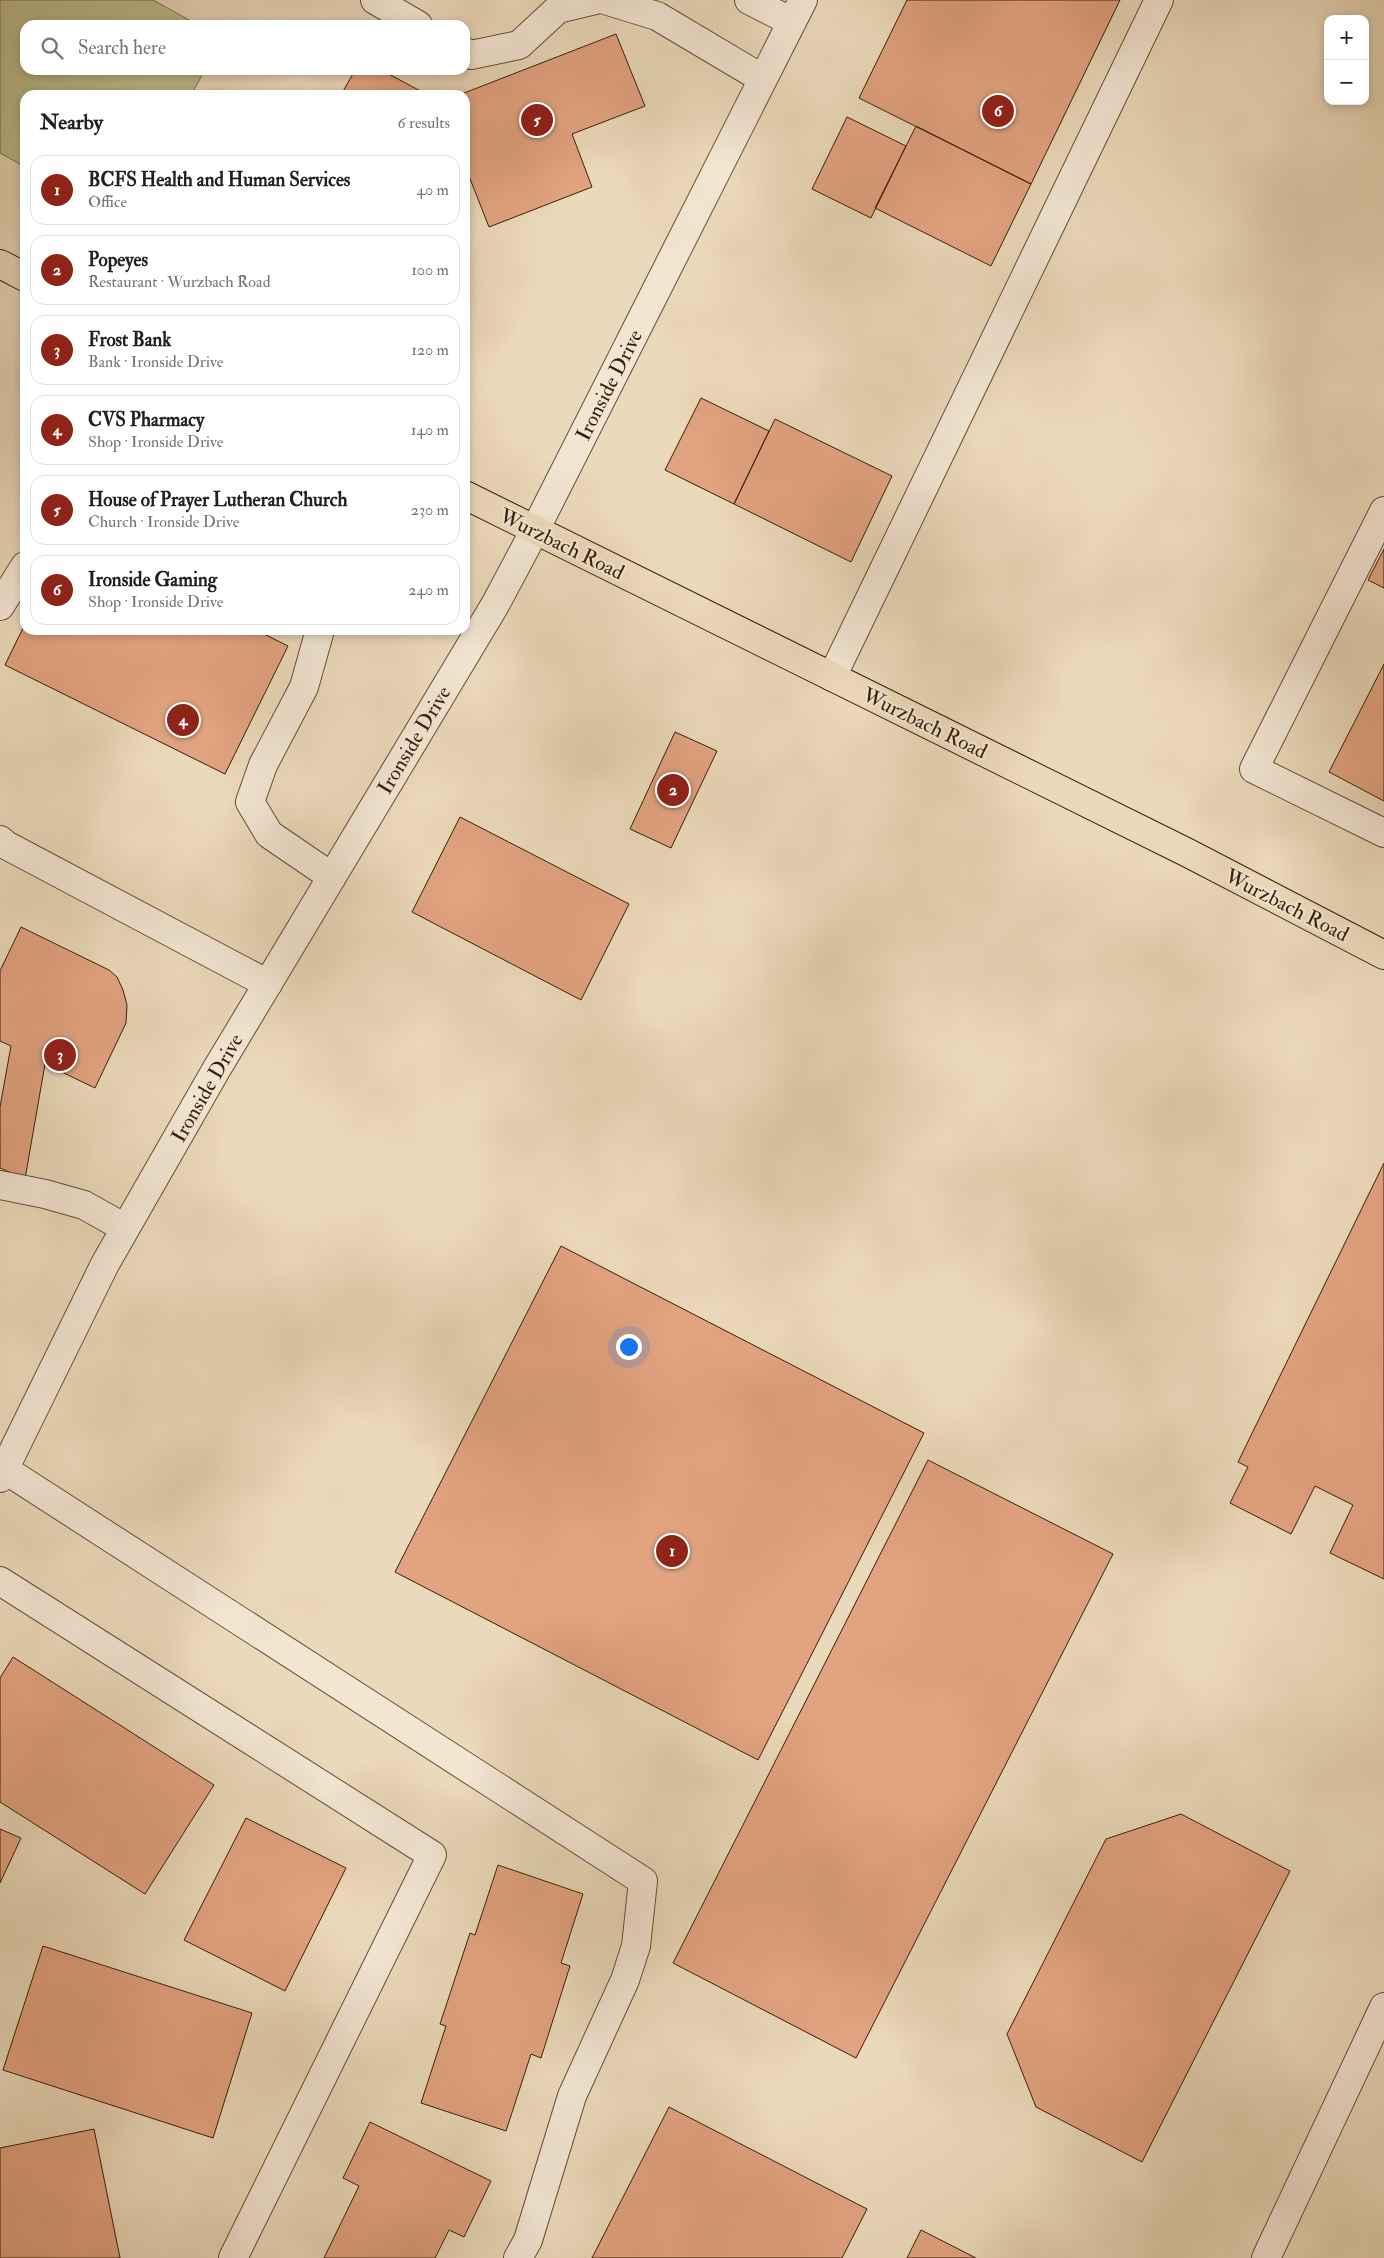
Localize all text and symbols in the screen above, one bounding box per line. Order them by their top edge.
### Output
map controls [1324,15,1369,105]
button: + [1324,15,1369,60]
search box [20,20,470,75]
icon: search [38,34,66,62]
text: Search here [78,36,166,60]
button: − [1324,60,1369,105]
pin: 6 [982,92,1014,130]
pin: 5 [521,101,553,139]
text: Nearby [40,109,103,136]
text: 6 results [398,113,450,133]
text: BCFS Health and Human Services [88,168,350,192]
text: 1 [54,180,60,200]
text: 40 m [416,180,449,200]
text: Office [88,192,127,212]
text: Popeyes [88,248,148,272]
text: 2 [53,260,61,280]
text: 100 m [411,260,449,280]
text: Restaurant · Wurzbach Road [88,272,271,292]
street label: Ironside Drive [570,325,649,445]
text: Frost Bank [88,328,171,352]
text: 3 [54,340,60,360]
text: 120 m [411,340,449,360]
text: Bank · Ironside Drive [88,352,223,372]
text: CVS Pharmacy [88,408,204,432]
text: 4 [53,420,61,440]
text: 140 m [411,420,449,440]
text: Shop · Ironside Drive [88,432,224,452]
text: House of Prayer Lutheran Church [88,488,347,512]
text: 5 [53,500,61,520]
text: 230 m [411,500,449,520]
street label: Wurzbach Road [494,502,629,587]
text: Church · Ironside Drive [88,512,239,532]
text: Ironside Gaming [88,568,217,592]
text: 6 [53,580,61,600]
text: 240 m [408,580,449,600]
text: Shop · Ironside Drive [88,592,224,612]
street label: Ironside Drive [372,681,457,799]
street label: Wurzbach Road [857,681,992,766]
pin: 4 [167,701,199,739]
pin: 2 [657,771,689,809]
street label: Wurzbach Road [1219,862,1354,949]
street label: Ironside Drive [165,1029,250,1148]
pin: 3 [44,1036,76,1074]
your location [616,1334,642,1360]
pin: 1 [656,1532,688,1570]

